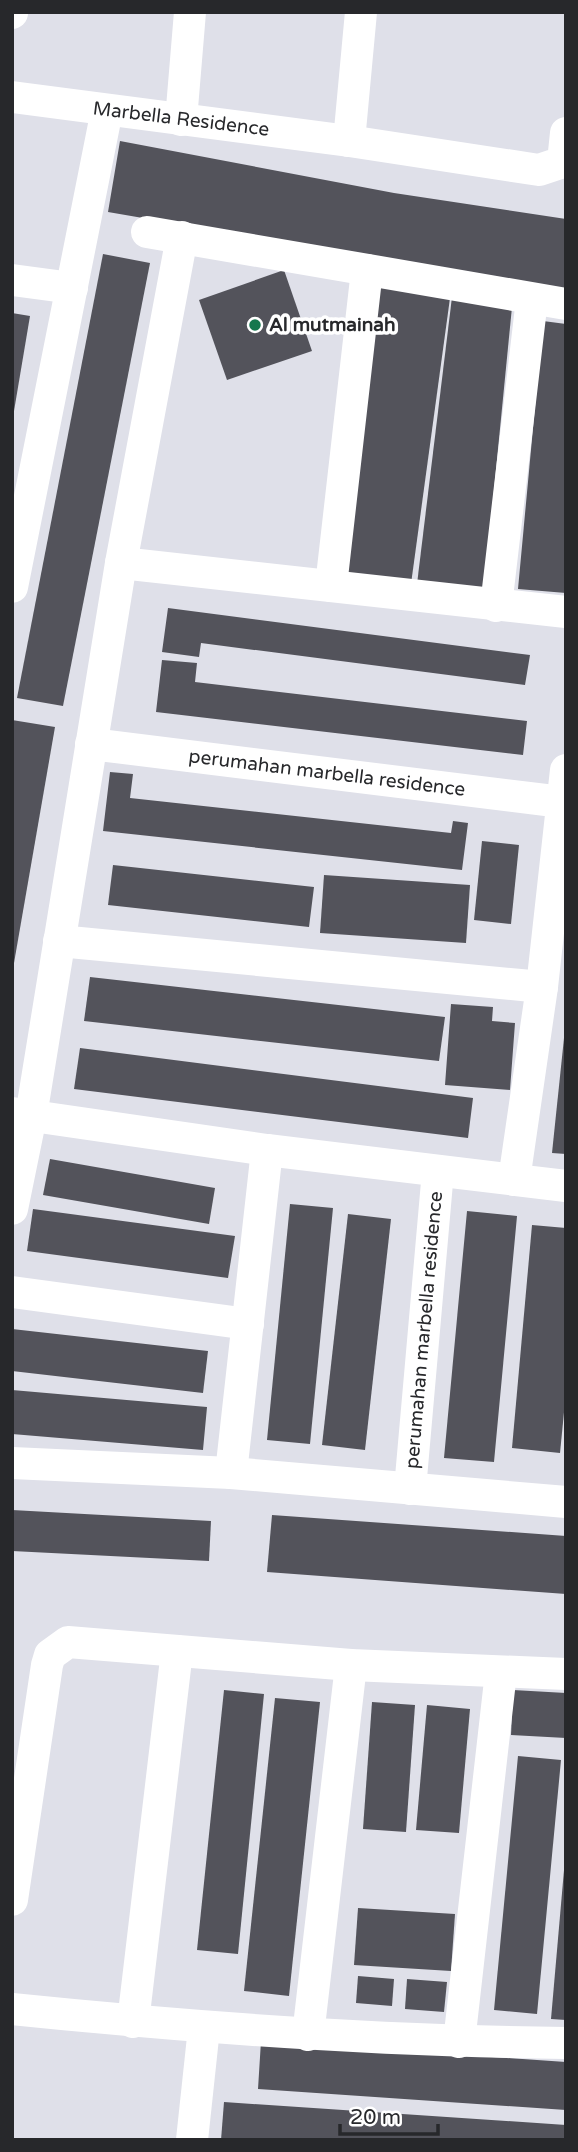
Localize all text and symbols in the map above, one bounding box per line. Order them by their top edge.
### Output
street label: Marbella Residence [92,97,270,141]
place label: Al mutmainah [269,314,396,336]
marker: Al mutmainah [247,317,263,333]
street label: perumahan marbella residence [187,745,467,801]
street label: perumahan marbella residence [401,1190,447,1470]
scale bar [340,2092,438,2136]
text: 20 m [350,2105,401,2130]

